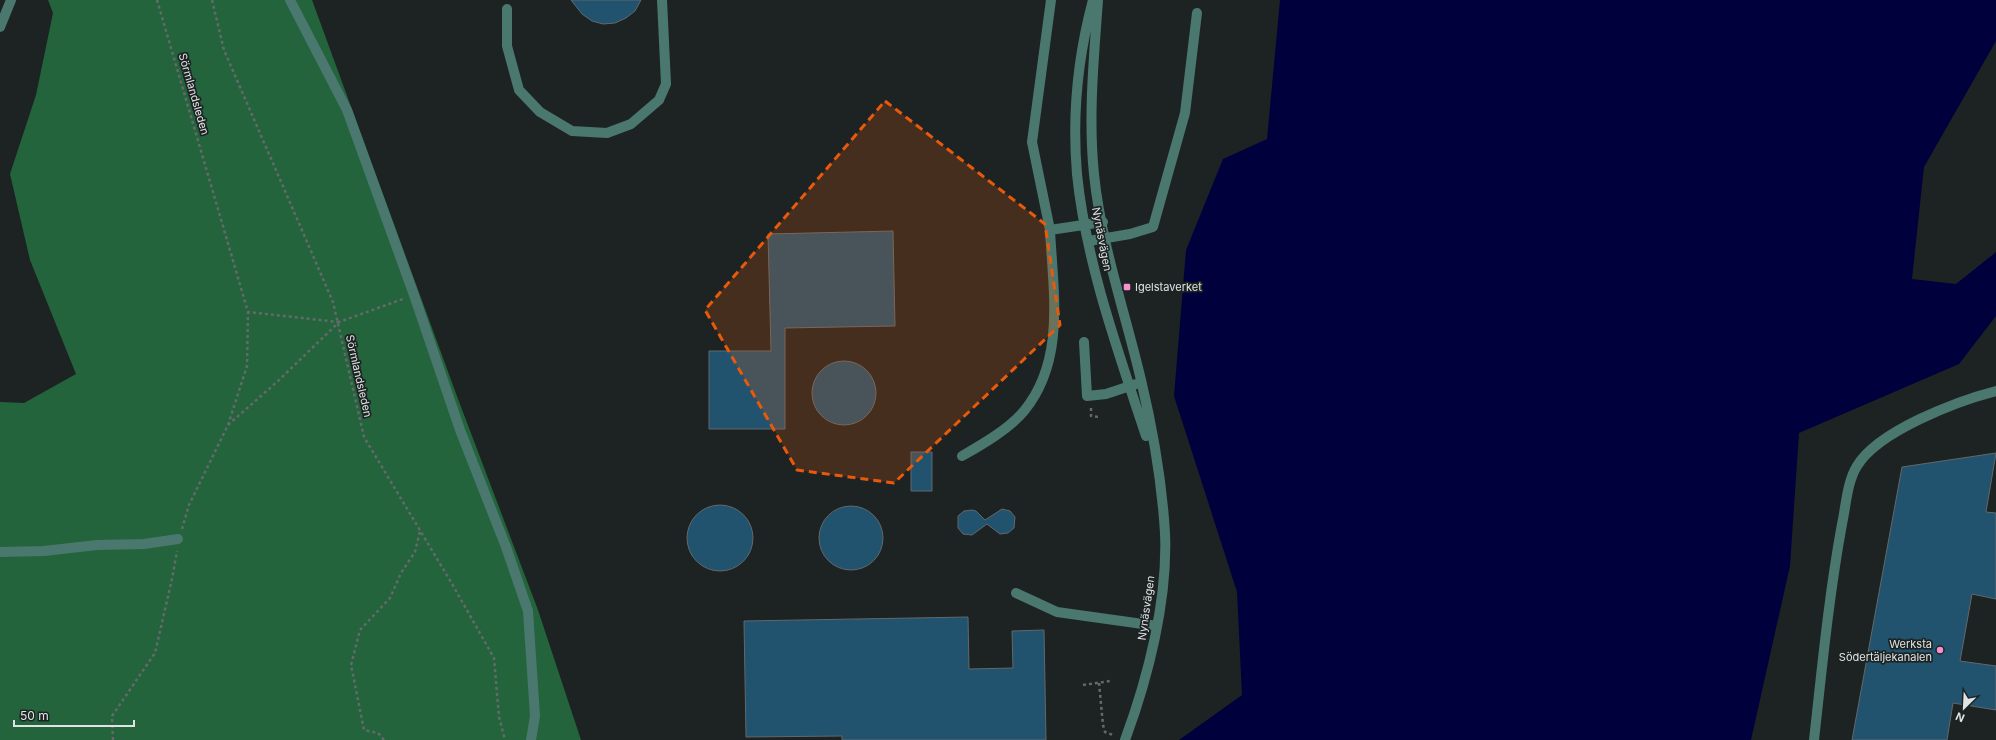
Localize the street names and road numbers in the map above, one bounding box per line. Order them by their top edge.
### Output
street label: Sörmlandsleden [176,52,212,136]
street label: Nynäsvägen [1089,206,1115,272]
street label: Sörmlandsleden [343,333,375,419]
street label: Nynäsvägen [1135,575,1157,641]

